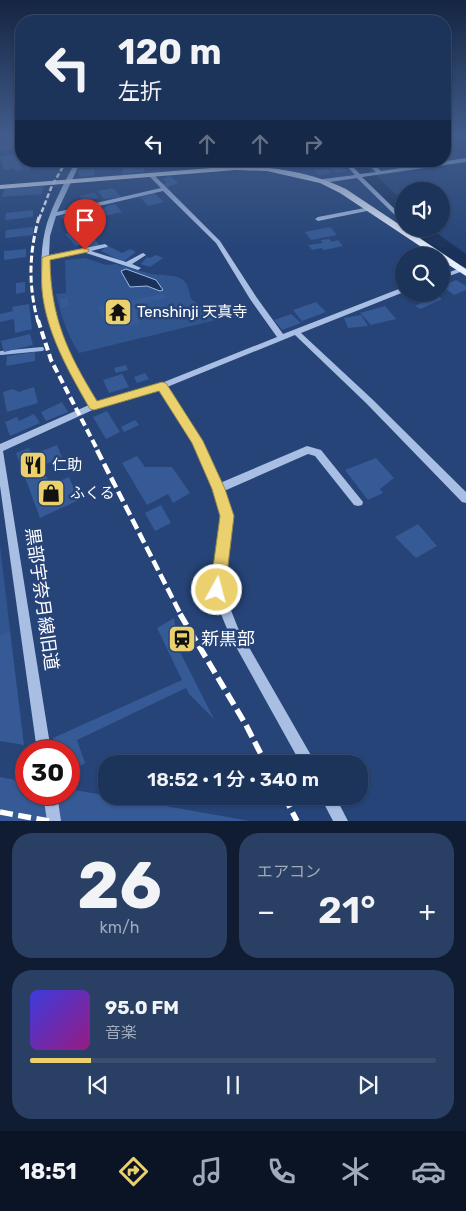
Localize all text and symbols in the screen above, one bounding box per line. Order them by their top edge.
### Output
text: 120 m [118,31,221,73]
icon: left [35,35,100,100]
text: 左折 [118,78,162,105]
icon: left [140,130,168,158]
icon: ahead [193,130,221,158]
icon: ahead [246,130,274,158]
icon: right [299,130,327,158]
map controls [395,182,450,302]
button: sound [395,182,450,237]
pin [64,199,106,250]
icon: arrive [71,206,99,234]
button: search [395,247,450,302]
temple icon: Tenshinji 天真寺 [103,297,133,327]
place label: Tenshinji 天真寺 [137,303,247,321]
restaurant icon: 仁助 [18,450,48,480]
place label: 仁助 [52,456,82,474]
shop icon: ふくる [36,478,66,508]
place label: ふくる [70,484,115,502]
street label: 黒部宇奈月線旧道 [21,526,63,672]
position arrow [190,563,242,615]
station icon: 新黒部 [167,624,197,654]
place label: 新黒部 [201,628,255,650]
speed limit sign: 30 [15,740,80,805]
text: 18:52 · 1 分 · 340 m [147,768,319,791]
text: 26 [77,847,162,924]
text: エアコン [257,862,321,881]
text: 21° [318,887,376,933]
text: − [257,895,275,928]
text: + [419,895,436,928]
text: km/h [100,918,139,937]
text: 95.0 FM [105,996,179,1019]
text: 音楽 [105,1023,137,1042]
icon: previous [84,1071,112,1099]
icon: pause [219,1071,247,1099]
icon: next [354,1071,382,1099]
icon: directions [116,1154,151,1189]
icon: music [190,1154,225,1189]
icon: phone [264,1154,299,1189]
icon: climate [338,1154,373,1189]
icon: car [411,1154,446,1189]
text: 18:51 [19,1158,77,1185]

